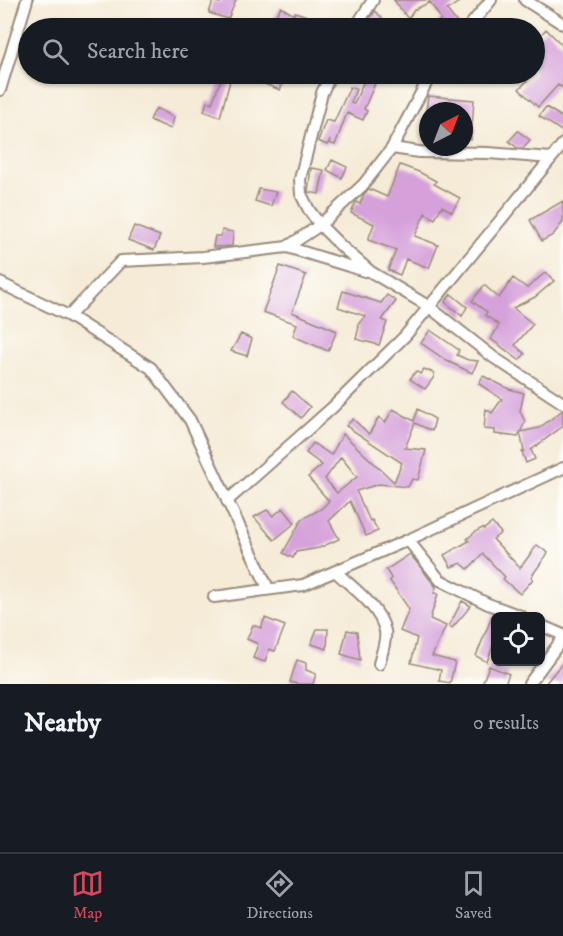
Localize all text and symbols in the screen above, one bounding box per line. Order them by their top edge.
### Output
search box [18,18,545,84]
icon: search [39,35,72,68]
text: Search here [87,38,189,65]
north arrow [419,102,473,156]
map controls [491,612,545,666]
button: locate [491,612,545,666]
text: Nearby [24,707,101,740]
text: 0 results [473,711,539,736]
tab: Map [71,867,104,923]
tab: Directions [246,867,313,923]
tab: Saved [455,867,492,923]

